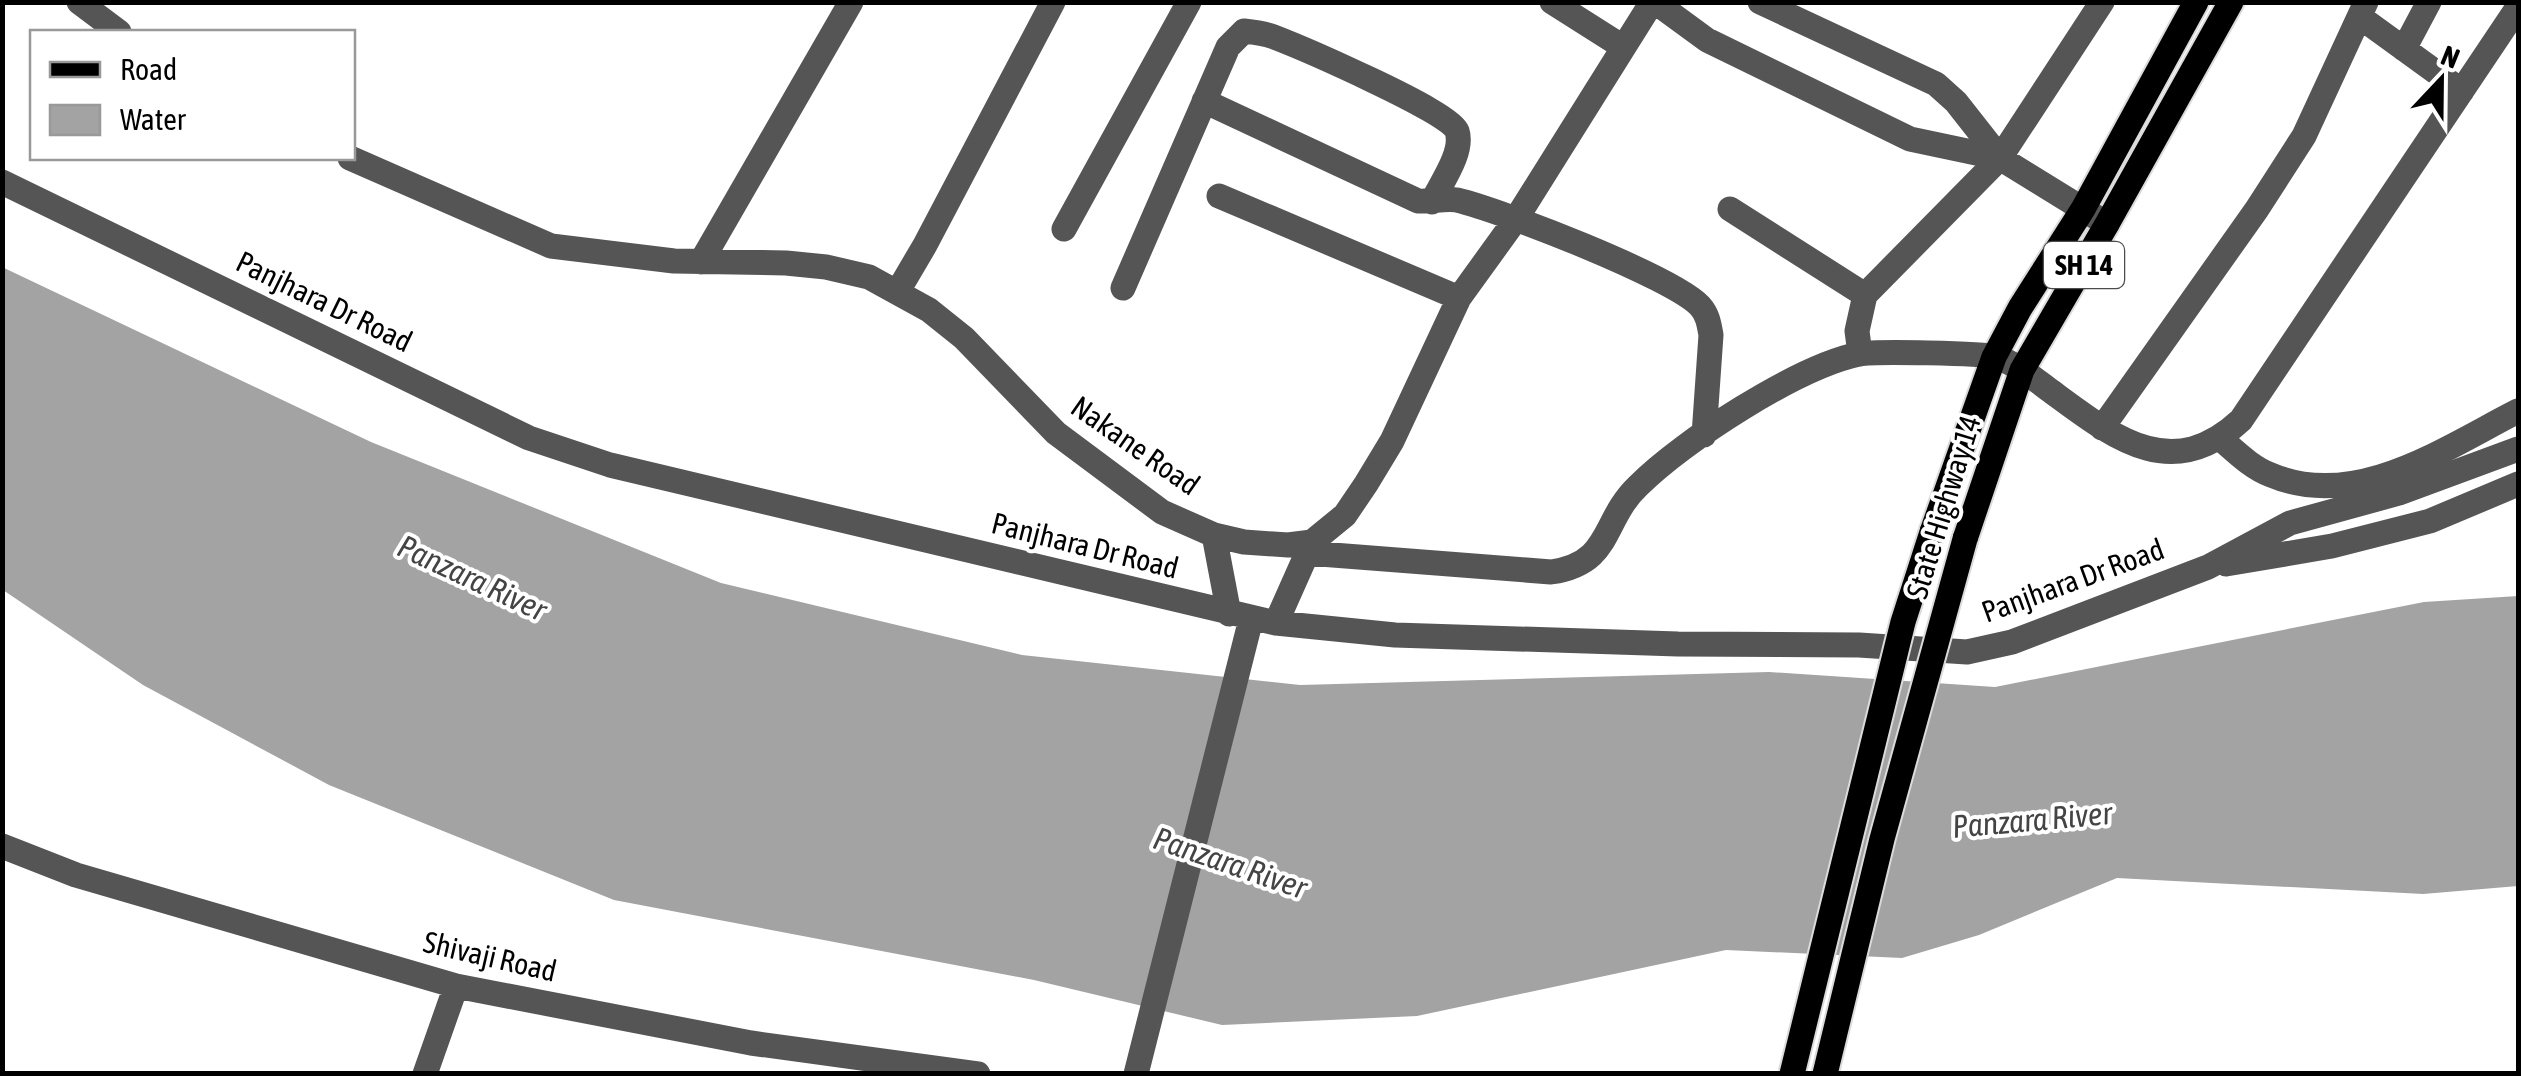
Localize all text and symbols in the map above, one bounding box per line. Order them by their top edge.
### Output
legend [30,30,355,160]
north arrow [2391,30,2491,130]
text: N [2437,39,2464,75]
text: Road [120,52,177,86]
text: Water [120,102,187,136]
road number: SH 14 [2044,242,2124,288]
street label: Panjhara Dr Road [231,244,418,358]
street label: Nakane Road [1065,389,1206,502]
street label: State Highway 14 [1899,411,1987,602]
street label: Panjhara Dr Road [988,505,1182,585]
water label: Panzara River [392,527,554,629]
street label: Panjhara Dr Road [1977,531,2168,629]
water label: Panzara River [1951,794,2115,845]
water label: Panzara River [1149,819,1313,907]
street label: Shivaji Road [421,924,560,988]

